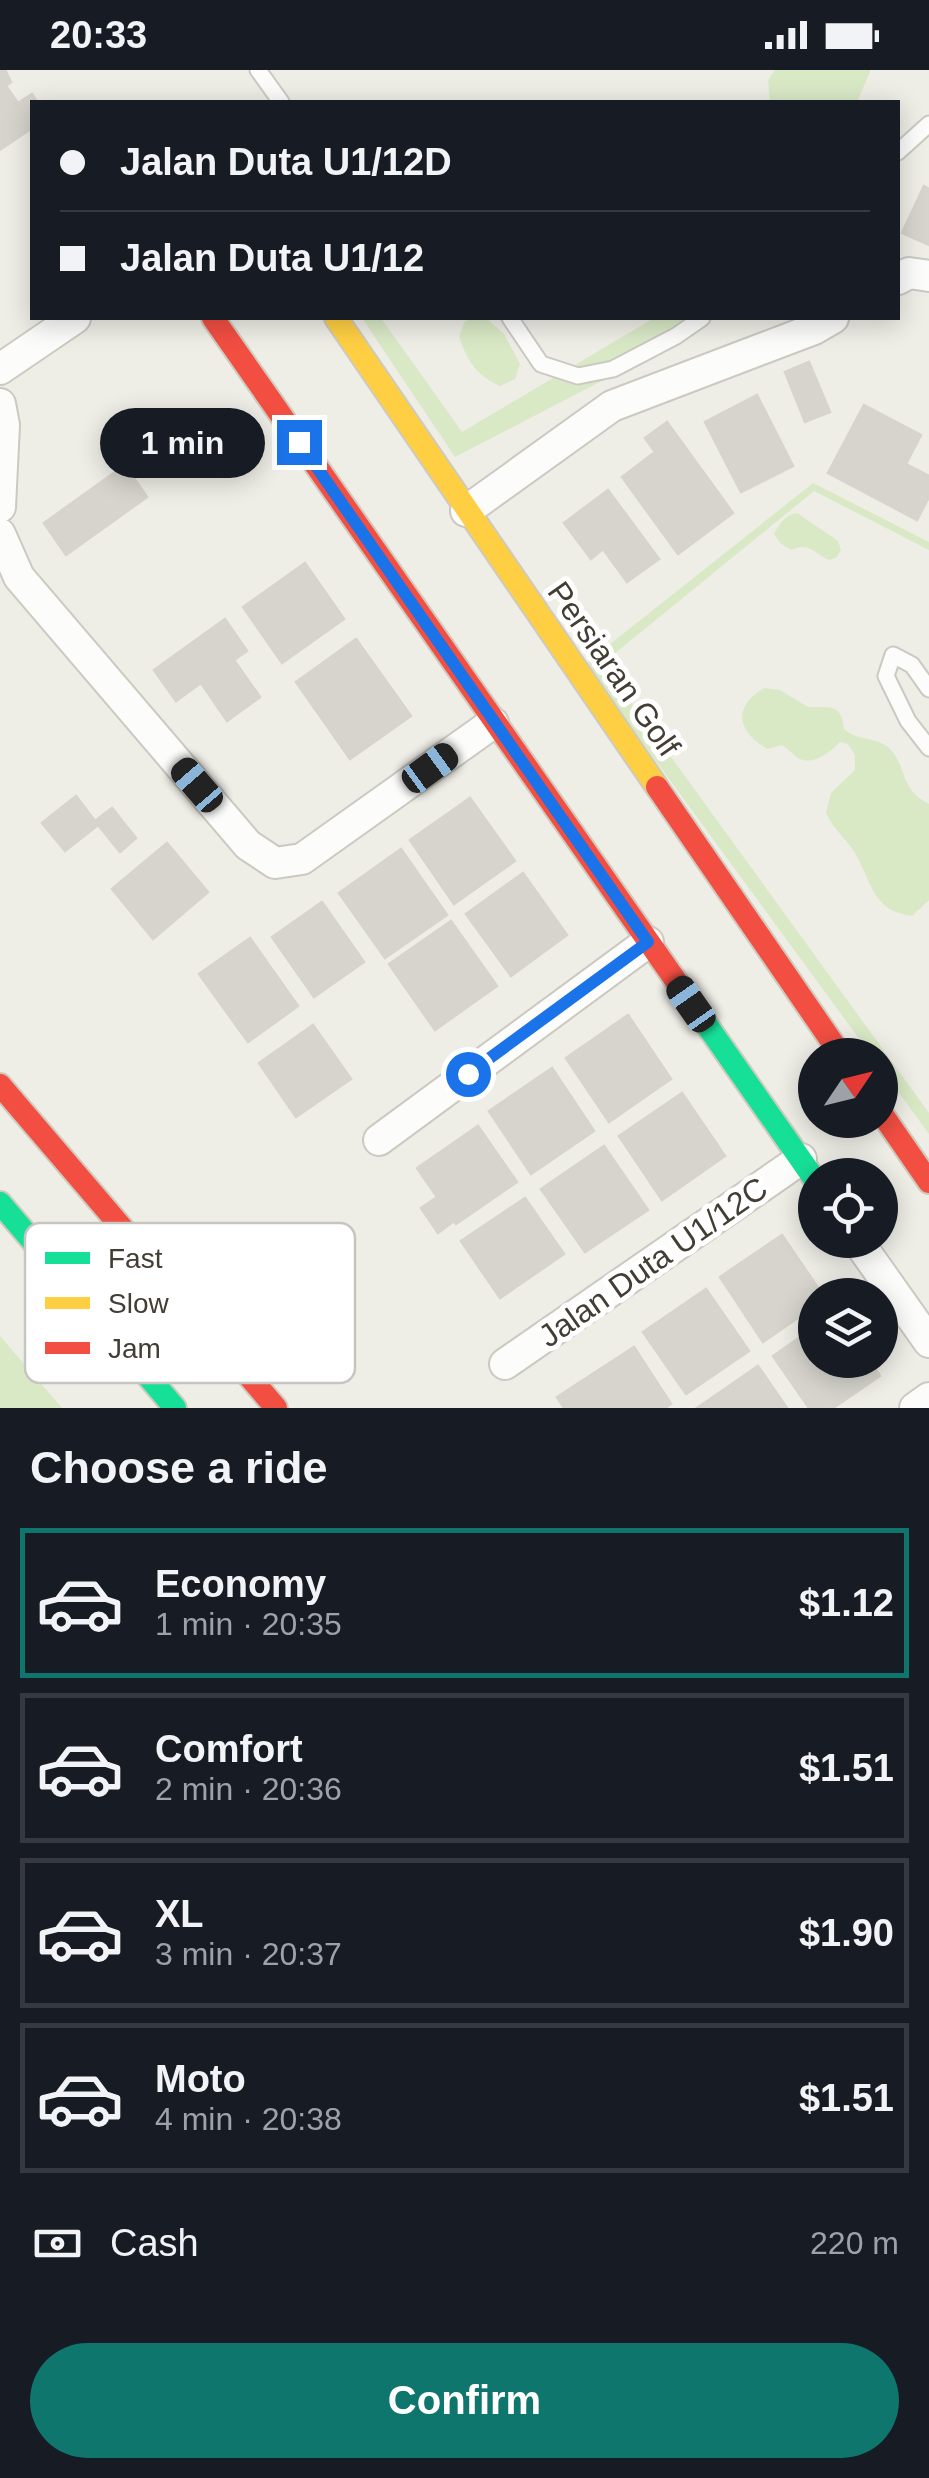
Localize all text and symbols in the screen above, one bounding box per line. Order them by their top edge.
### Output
text: 20:33 [50,14,147,56]
text: Jalan Duta U1/12D [120,141,452,183]
text: Jalan Duta U1/12 [120,237,424,279]
callout: 1 min [99,407,264,477]
route end [277,420,322,465]
text: 1 min [141,425,224,461]
street label: Persiaran Golf [541,575,687,763]
car [397,738,463,798]
car [166,753,228,817]
car [662,971,720,1037]
north arrow [798,1038,898,1138]
map controls [798,1038,898,1378]
route start [446,1052,491,1097]
button: locate [798,1158,898,1258]
street label: Jalan Duta U1/12C [532,1170,774,1354]
legend [25,1223,355,1383]
text: Fast [108,1243,163,1274]
button: layers [798,1278,898,1378]
text: Slow [108,1288,169,1319]
text: Jam [108,1333,161,1364]
text: Choose a ride [30,1442,328,1493]
icon: car [35,1558,125,1648]
text: Economy [155,1563,326,1605]
text: $1.12 [799,1582,894,1624]
text: 1 min · 20:35 [155,1606,342,1642]
icon: car [35,1723,125,1813]
text: Comfort [155,1728,303,1770]
text: $1.51 [799,1747,894,1789]
text: 2 min · 20:36 [155,1771,342,1807]
icon: car [35,1888,125,1978]
text: XL [155,1893,204,1935]
text: $1.90 [799,1912,894,1954]
text: 3 min · 20:37 [155,1936,342,1972]
icon: car [35,2053,125,2143]
text: Moto [155,2058,246,2100]
text: $1.51 [799,2077,894,2119]
text: 4 min · 20:38 [155,2101,342,2137]
icon: cash [30,2216,85,2271]
text: Cash [110,2222,199,2264]
text: 220 m [810,2225,899,2261]
button: Confirm [30,2343,899,2458]

